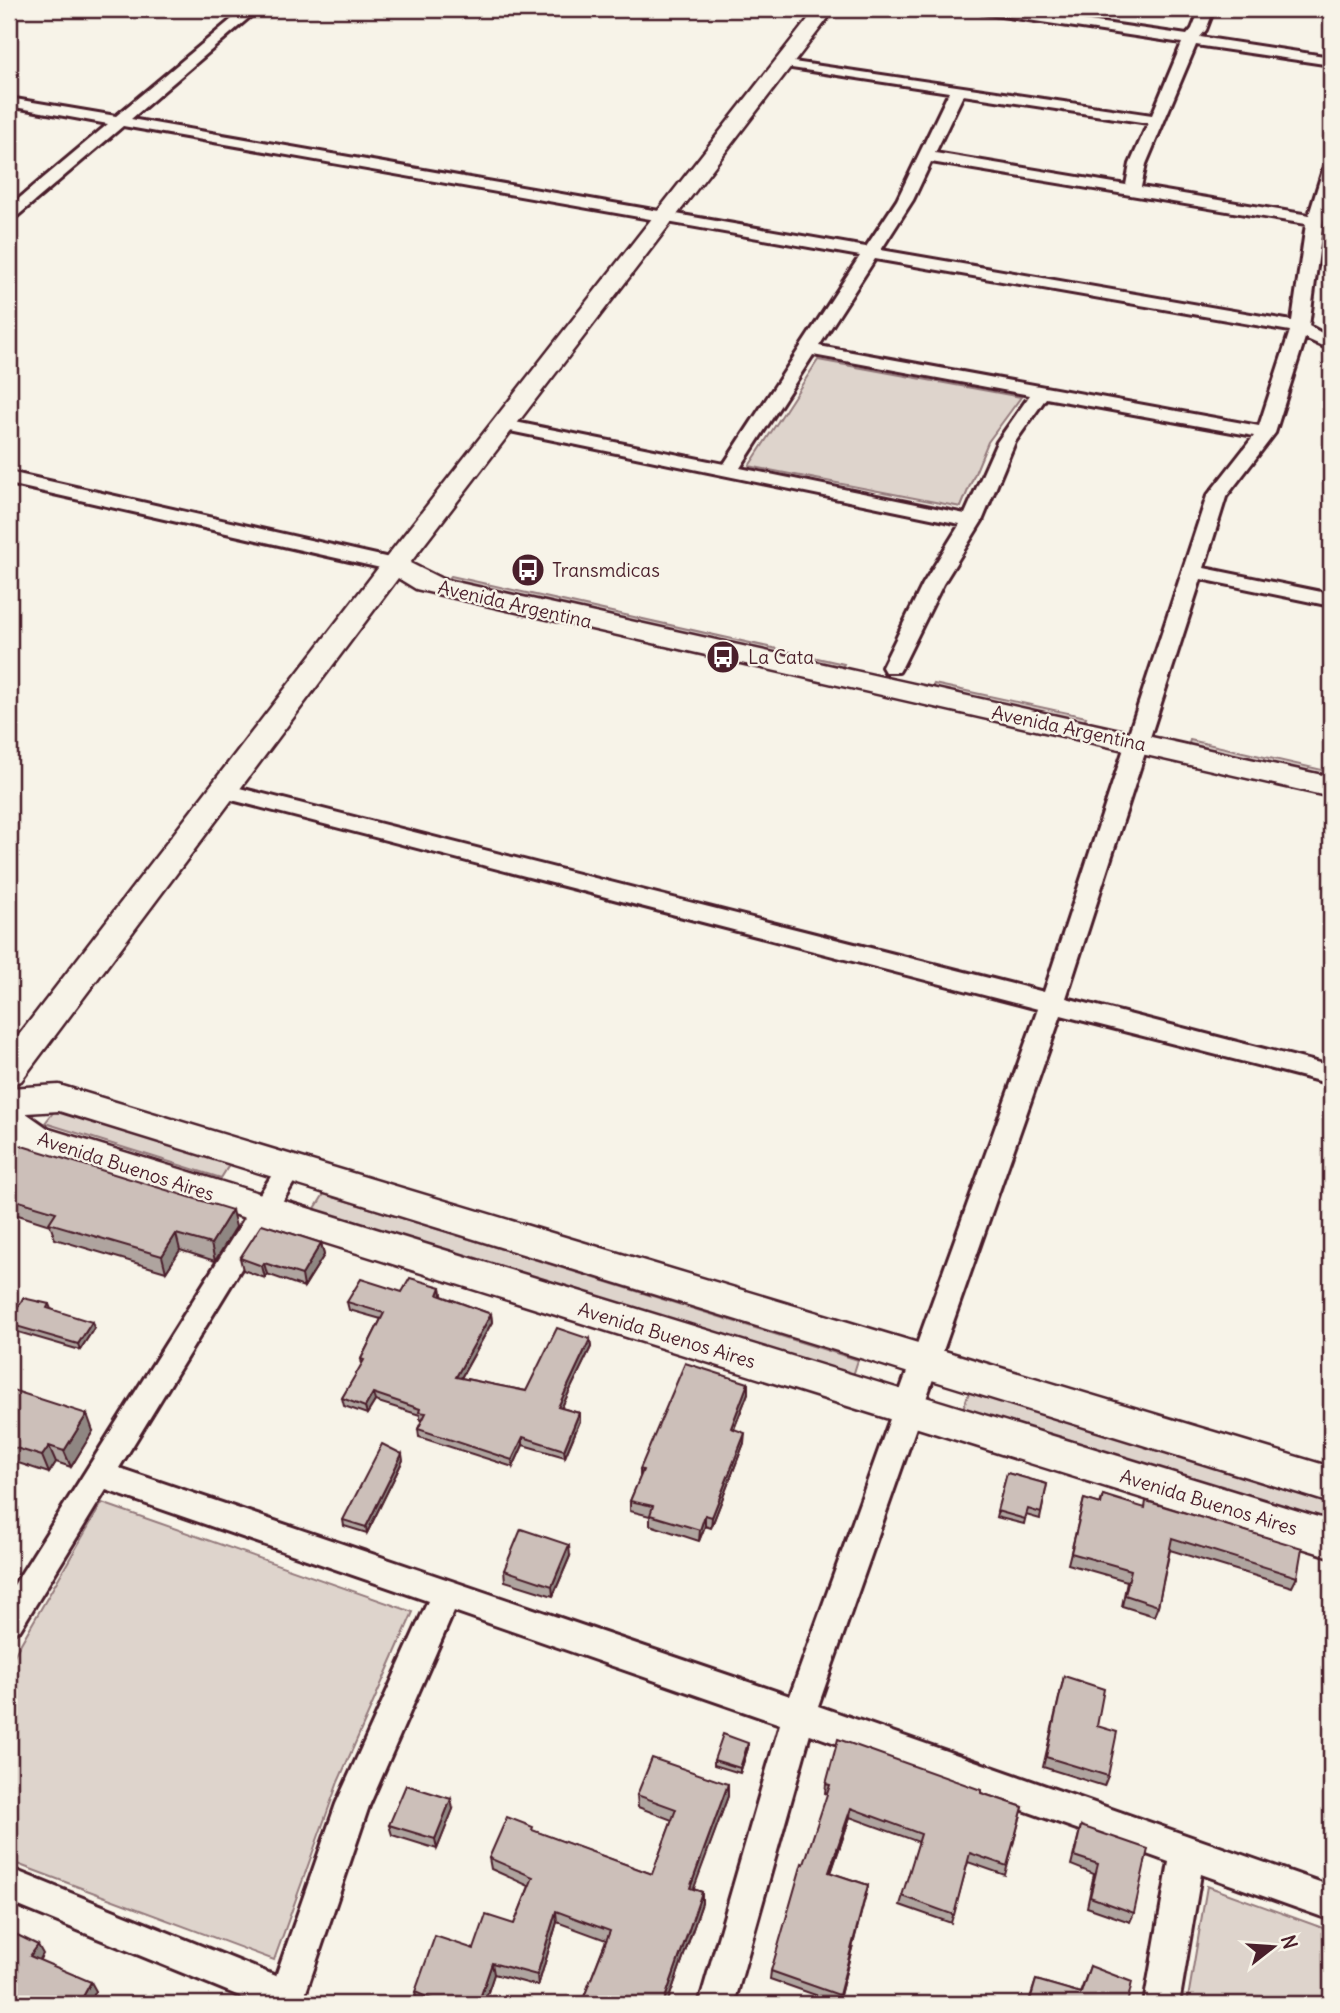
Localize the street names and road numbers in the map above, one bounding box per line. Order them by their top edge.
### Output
street label: Avenida Argentina [436,575,594,633]
street label: Avenida Argentina [990,700,1149,756]
street label: Avenida Buenos Aires [35,1126,217,1206]
street label: Avenida Buenos Aires [575,1297,759,1373]
street label: Avenida Buenos Aires [1117,1464,1301,1540]

